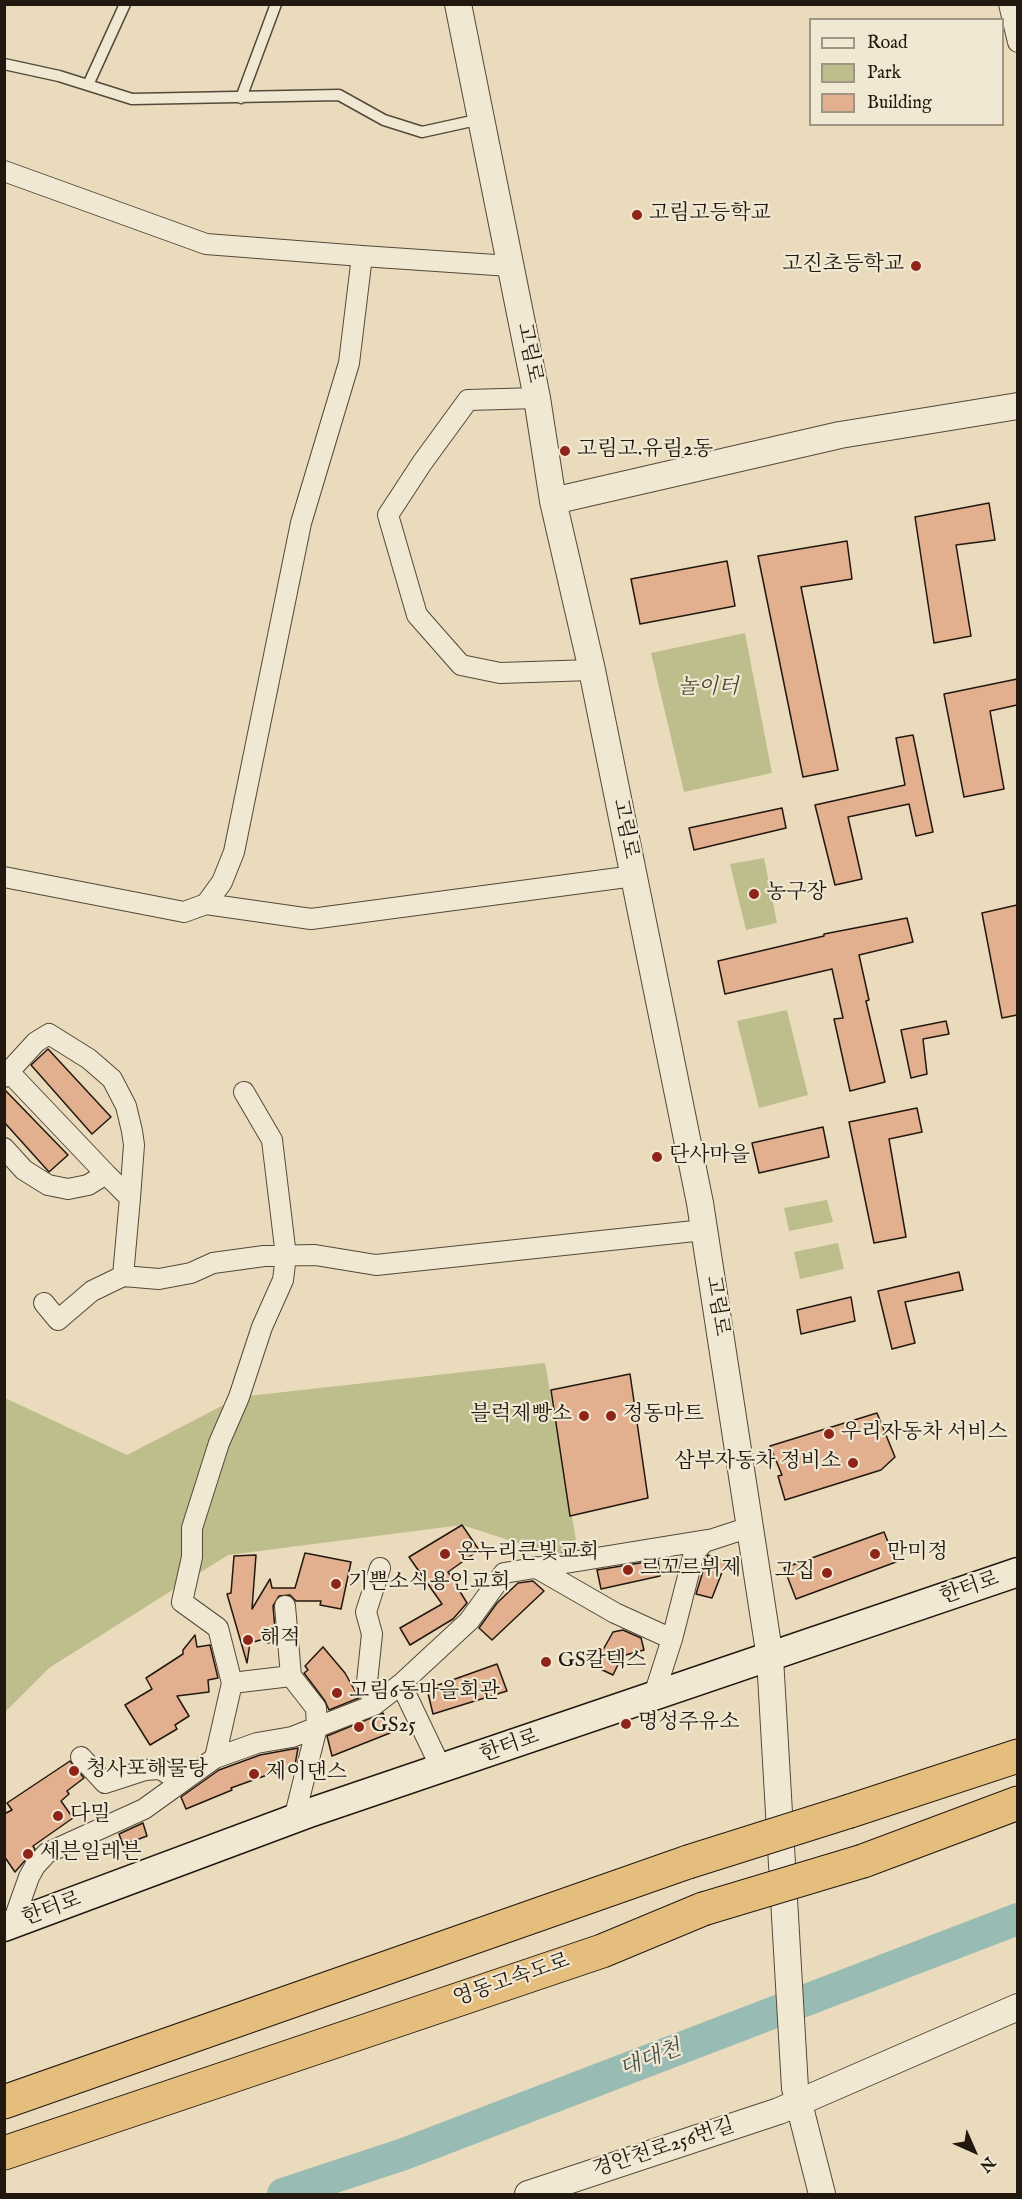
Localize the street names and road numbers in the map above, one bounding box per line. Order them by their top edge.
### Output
street label: 고림로 [510,321,546,385]
street label: 고림로 [606,797,642,861]
street label: 고림로 [699,1274,733,1338]
street label: 한터로 [937,1567,1003,1611]
street label: 한터로 [477,1725,543,1769]
street label: 한터로 [19,1888,85,1932]
street label: 영동고속도로 [450,1949,574,2013]
street label: 경안천로256번길 [590,2114,738,2184]

